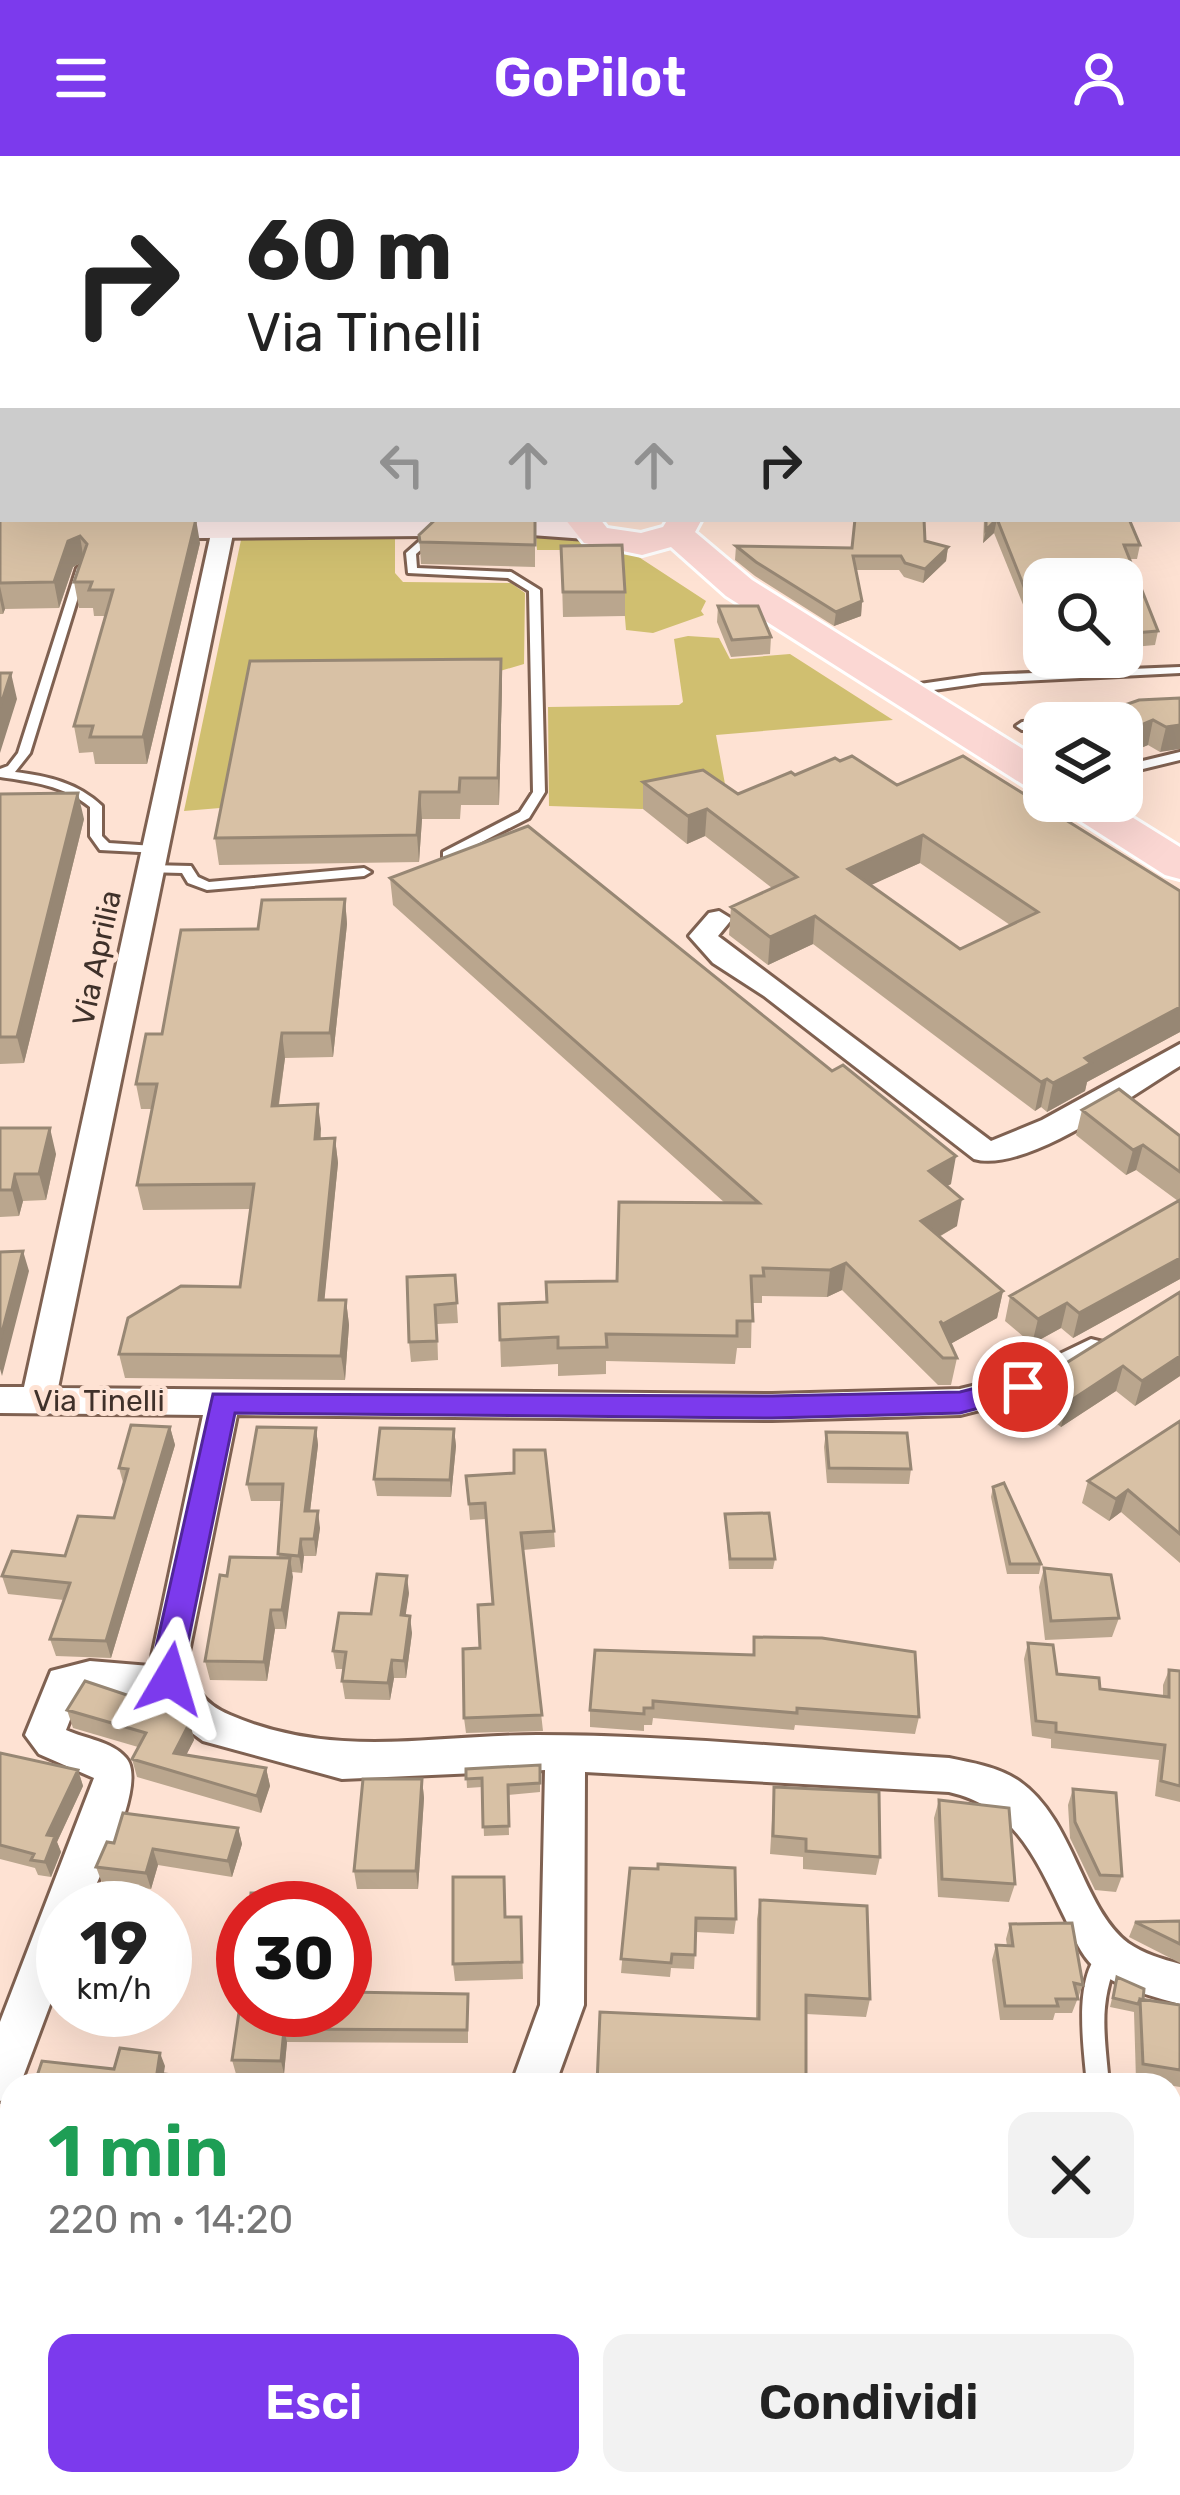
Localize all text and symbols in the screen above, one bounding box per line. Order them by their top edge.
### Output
icon: menu [48,45,114,111]
icon: person [1066,45,1132,111]
text: GoPilot [494,46,686,110]
text: 60 m [246,200,453,300]
icon: right [48,204,204,360]
text: Via Tinelli [246,301,482,365]
icon: left [369,432,435,498]
icon: ahead [495,432,561,498]
icon: ahead [621,432,687,498]
icon: right [747,432,813,498]
map controls [1023,558,1143,822]
button: search [1023,558,1143,678]
button: layers [1023,702,1143,822]
street label: Via Aprilia [65,887,129,1029]
pin [972,1336,1074,1438]
icon: arrive [990,1354,1056,1420]
street label: Via Tinelli [33,1383,165,1419]
position arrow [107,1616,233,1742]
speed limit sign: 30 [216,1881,372,2037]
text: 19 [80,1908,148,1979]
text: km/h [77,1971,151,2007]
text: 1 min [48,2109,229,2194]
button: close [1008,2112,1134,2238]
text: 220 m · 14:20 [48,2197,293,2243]
button: Esci [48,2334,579,2472]
button: Condividi [603,2334,1134,2472]

